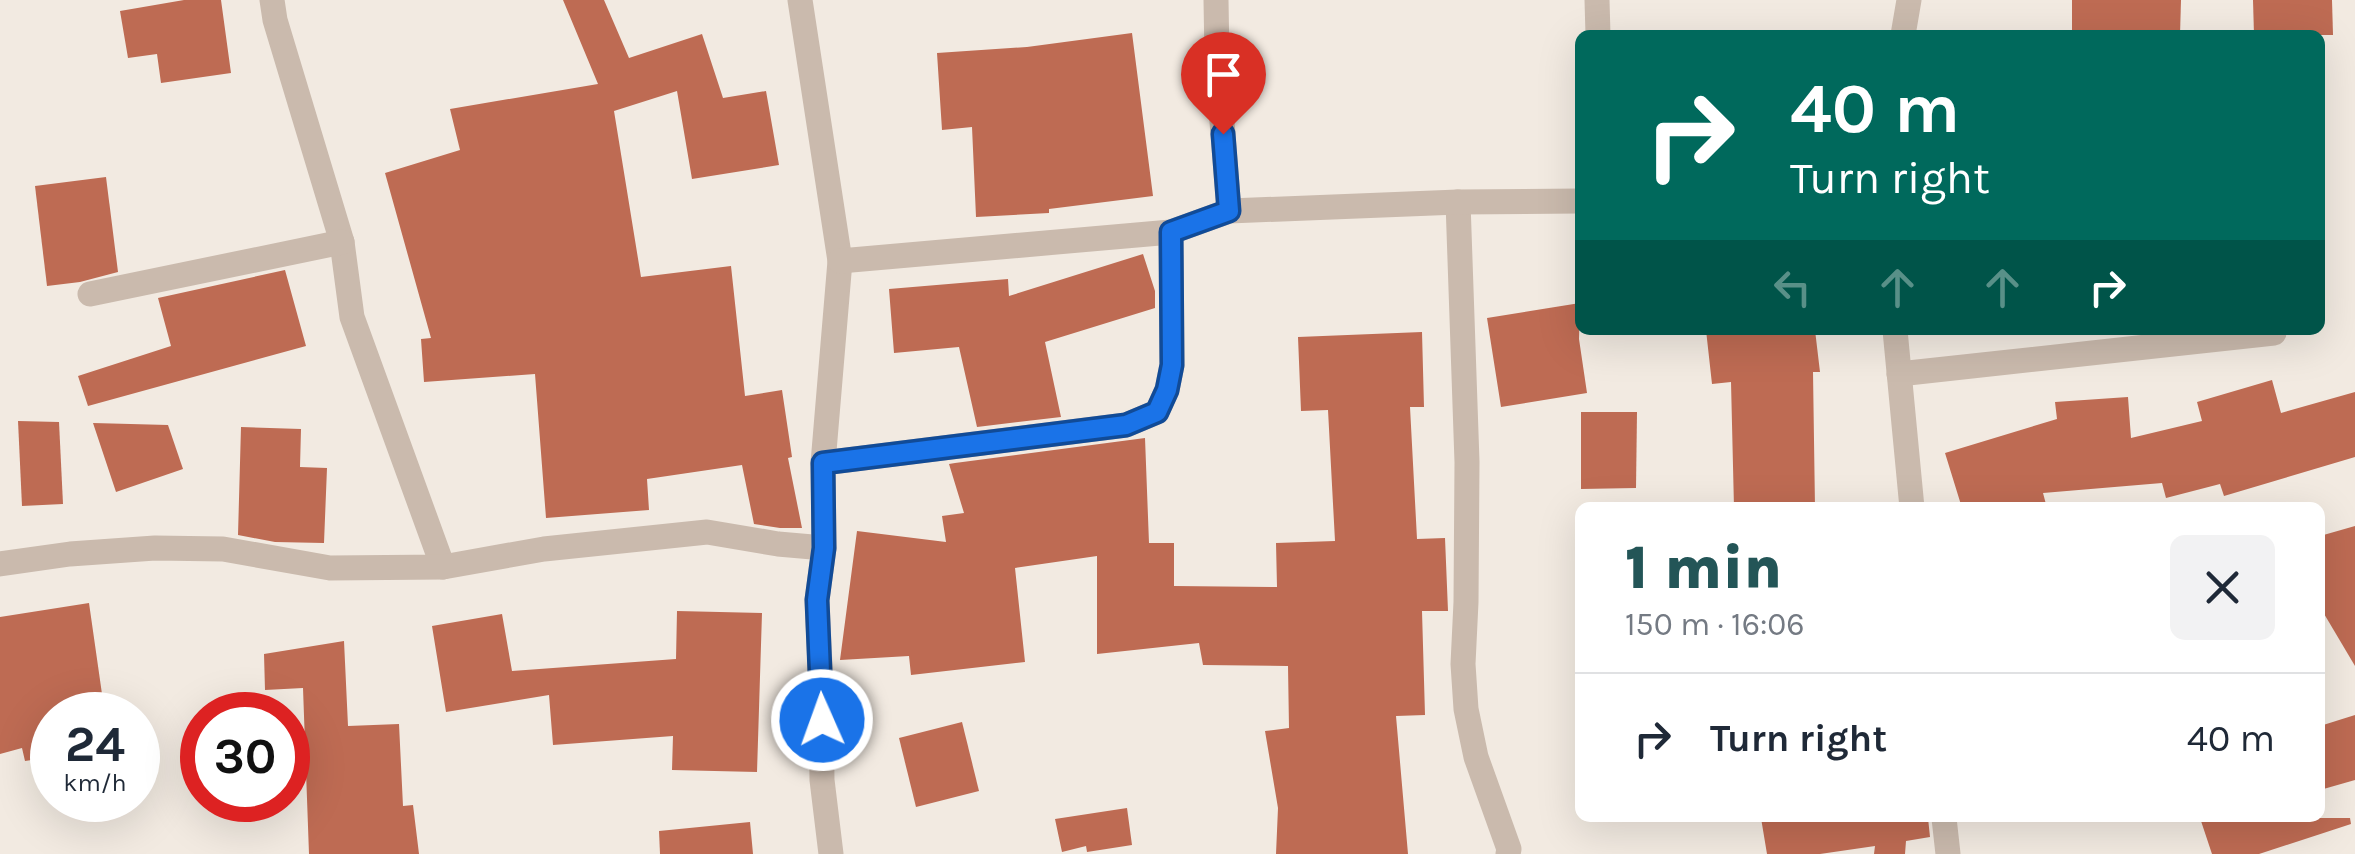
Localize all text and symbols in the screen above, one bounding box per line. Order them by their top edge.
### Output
pin [1181,32,1266,135]
icon: arrive [1196,47,1251,102]
text: 40 m [1790,68,1960,150]
icon: right [1625,70,1755,200]
text: Turn right [1790,152,1990,204]
icon: left [1765,260,1820,315]
icon: ahead [1870,260,1925,315]
icon: ahead [1975,260,2030,315]
icon: right [2080,260,2135,315]
text: 1 min [1625,533,1782,603]
button: close [2170,535,2275,640]
text: 150 m · 16:06 [1625,606,1805,643]
position arrow [770,668,874,772]
speed limit sign: 30 [180,692,310,822]
icon: right [1625,711,1680,766]
text: 24 [65,715,125,774]
text: Turn right [1710,716,1887,761]
text: 40 m [2187,716,2275,761]
text: km/h [63,768,127,797]

